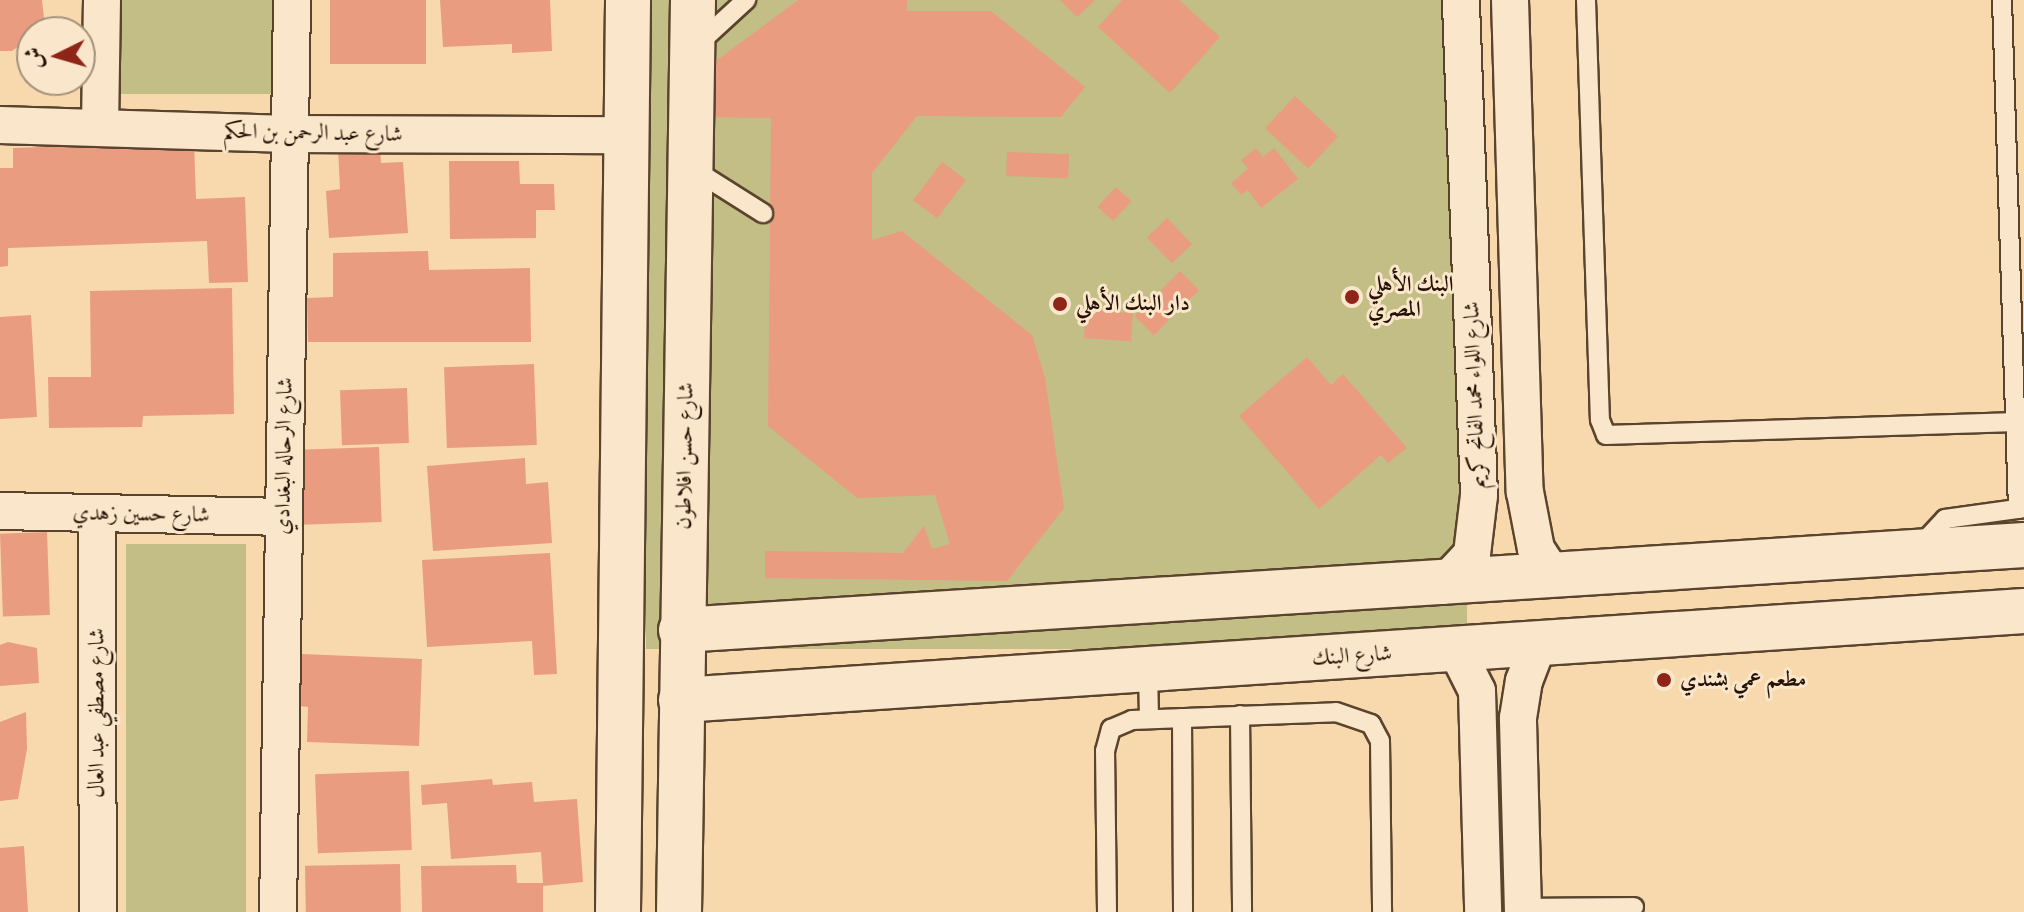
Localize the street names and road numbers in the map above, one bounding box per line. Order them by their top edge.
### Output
street label: شارع عبد الرحمن بن الحكم [223,118,403,148]
street label: شارع اللواء محمد الفاتح كريم [1459,301,1491,489]
street label: شارع الرحاله البغدادي [269,377,299,535]
street label: شارع حسن افلاطون [671,382,699,530]
street label: شارع حسين زهدي [72,500,210,528]
street label: شارع مصطفي عبد العال [84,628,110,798]
street label: شارع البنك [1311,640,1393,672]

